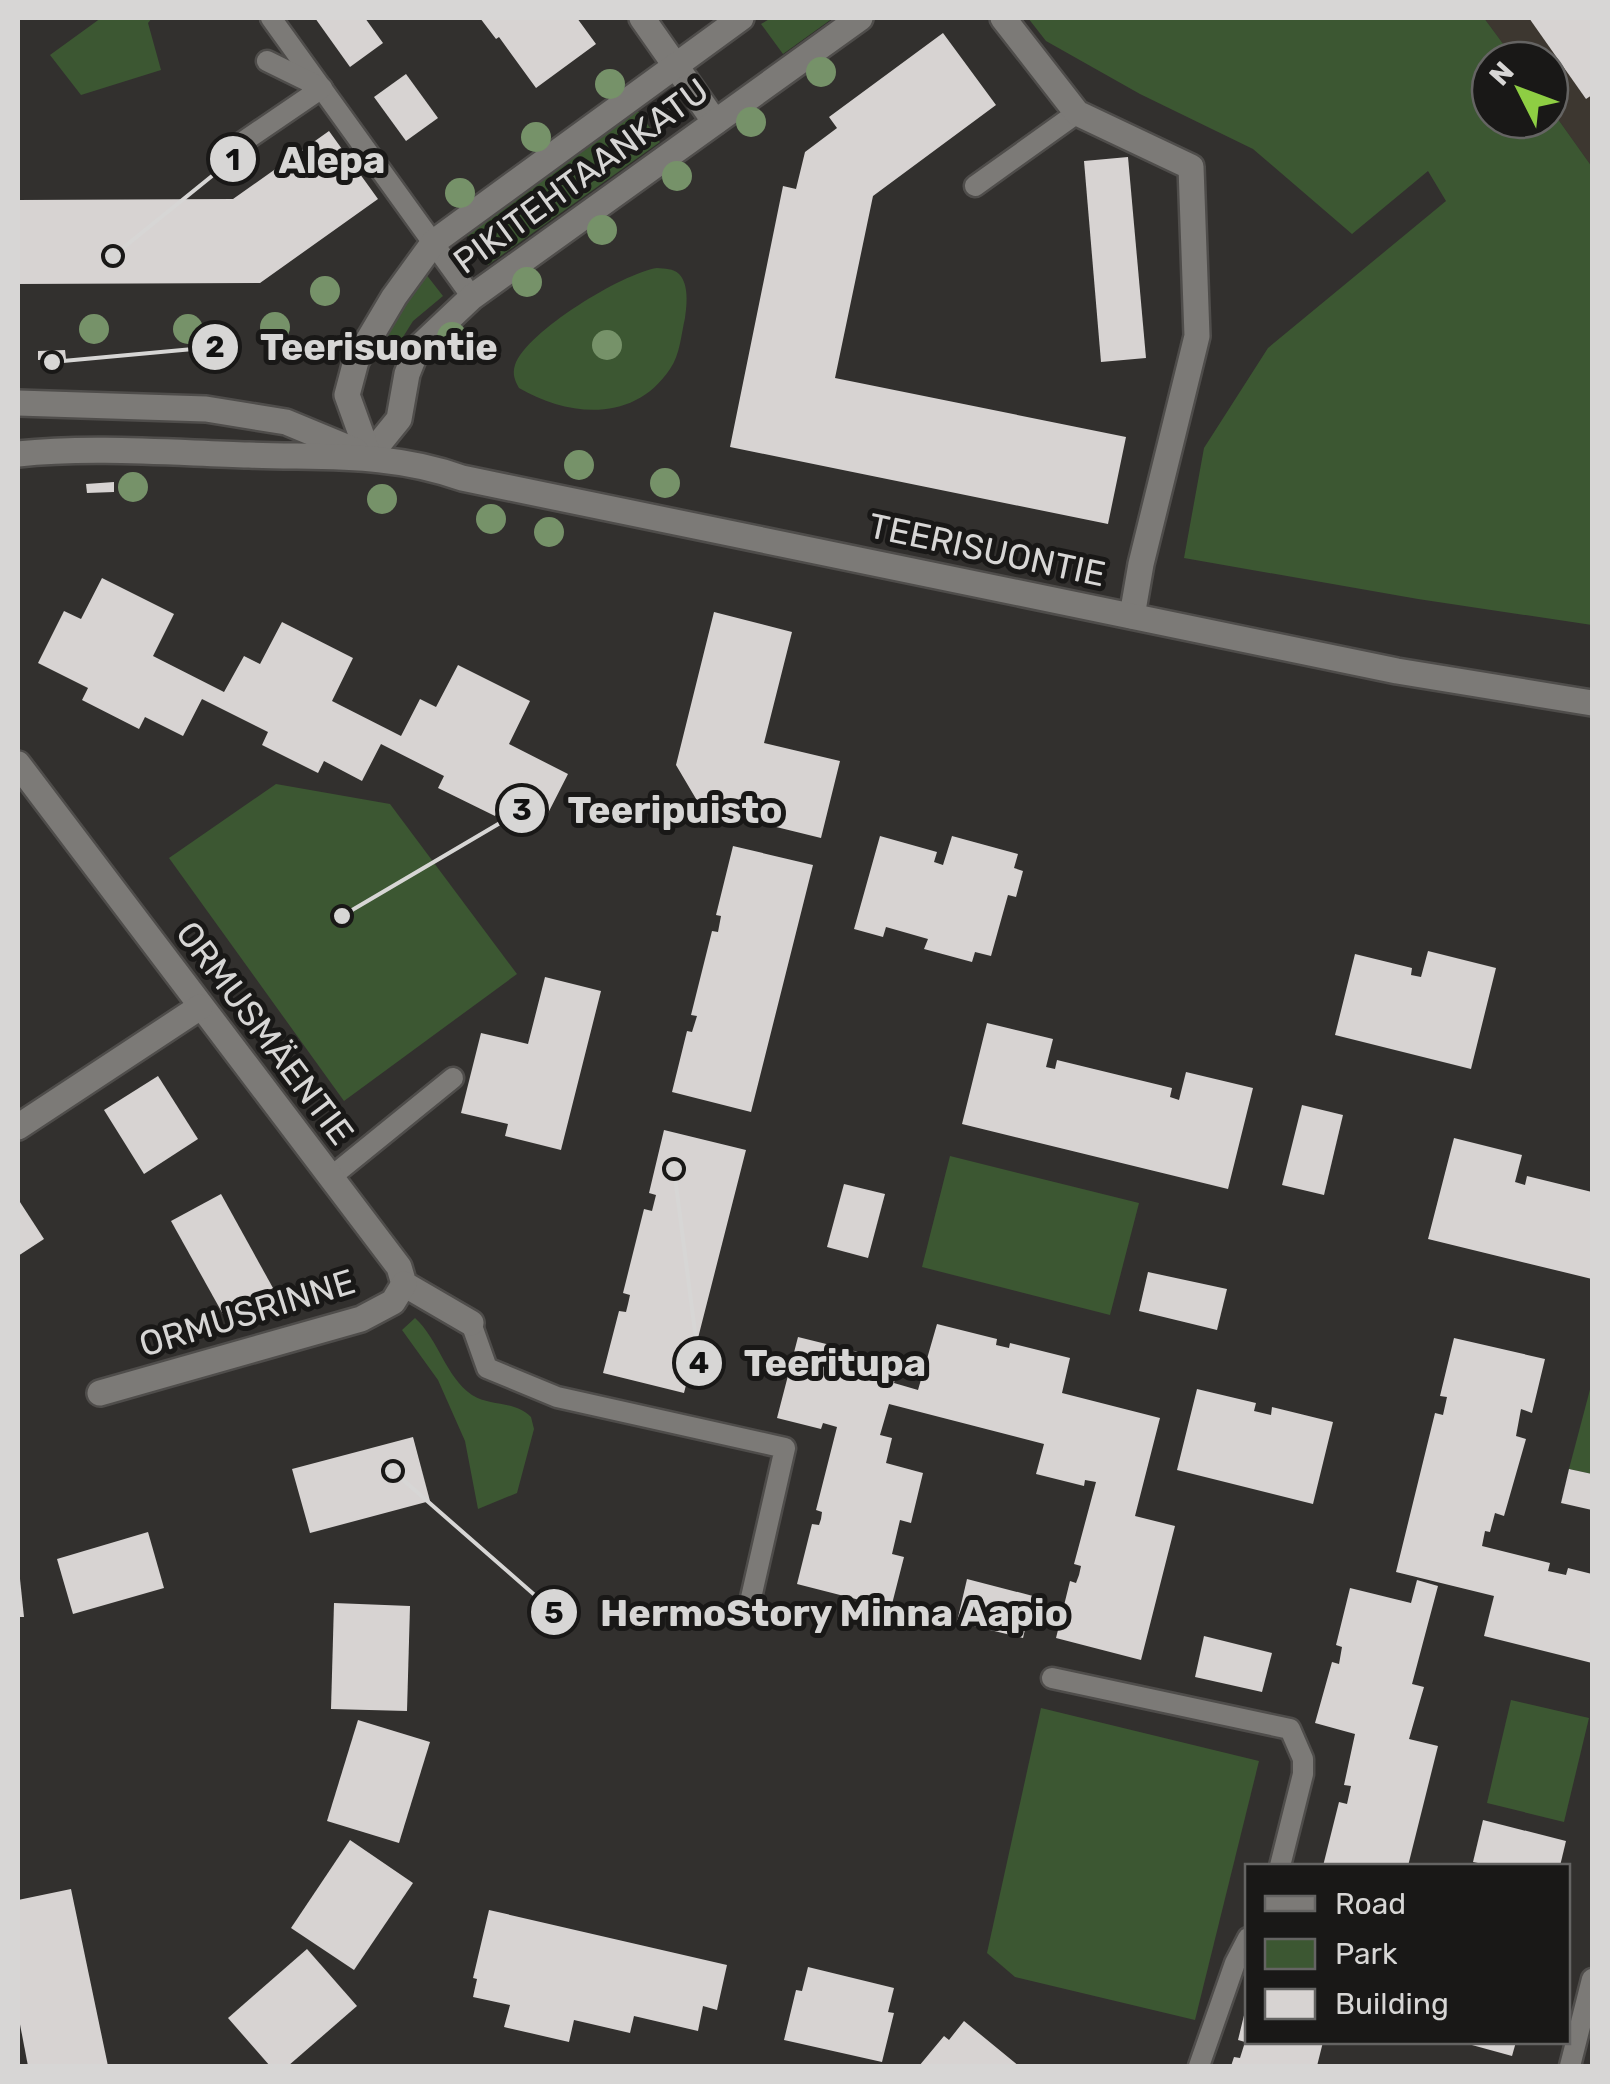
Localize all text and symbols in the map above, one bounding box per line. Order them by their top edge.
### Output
north arrow [1470,40,1570,140]
text: N [1483,55,1521,92]
street label: PIKITEHTAANKATU [445,69,717,283]
callout: Alepa [208,125,405,193]
text: Alepa [278,137,386,183]
text: 1 [226,142,240,178]
callout: Teerisuontie [190,313,518,381]
text: Teerisuontie [260,324,498,370]
text: 2 [205,329,225,365]
street label: TEERISUONTIE [865,504,1109,596]
callout: Teeripuisto [497,776,802,844]
text: Teeripuisto [568,787,782,833]
text: 3 [512,792,532,828]
street label: ORMUSMÄENTIE [167,913,363,1153]
street label: ORMUSRINNE [134,1260,360,1366]
callout: Teeritupa [674,1329,946,1397]
text: Teeritupa [744,1340,926,1386]
text: 4 [689,1345,709,1381]
callout: HermoStory Minna Aapio [529,1578,1089,1646]
text: HermoStory Minna Aapio [600,1590,1068,1636]
text: 5 [544,1595,564,1631]
legend [1245,1864,1570,2044]
text: Road [1335,1886,1406,1922]
text: Park [1335,1936,1398,1972]
text: Building [1335,1986,1449,2022]

